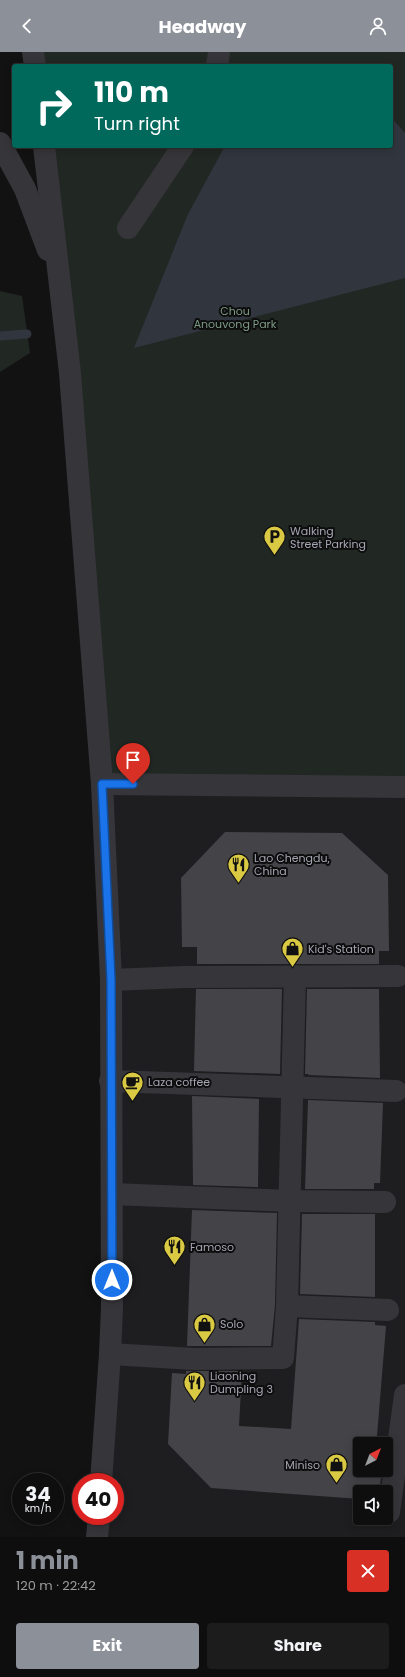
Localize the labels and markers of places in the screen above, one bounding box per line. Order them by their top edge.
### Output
place label: Walking Street Parking [290,523,366,552]
parking icon: Walking Street Parking [261,524,287,557]
pin [116,743,150,784]
place label: Lao Chengdu, China [254,850,330,879]
restaurant icon: Lao Chengdu, China [225,851,251,884]
shop icon: Kid's Station [280,936,306,969]
place label: Kid's Station [308,941,374,957]
cafe icon: Laza coffee [120,1069,146,1102]
place label: Laza coffee [148,1074,210,1090]
restaurant icon: Famoso [161,1234,187,1267]
place label: Famoso [190,1239,234,1255]
shop icon: Solo [191,1311,217,1344]
place label: Solo [220,1316,243,1332]
place label: Liaoning Dumpling 3 [210,1368,273,1397]
restaurant icon: Liaoning Dumpling 3 [182,1369,208,1402]
shop icon: Miniso [323,1452,349,1485]
place label: Miniso [285,1457,320,1473]

